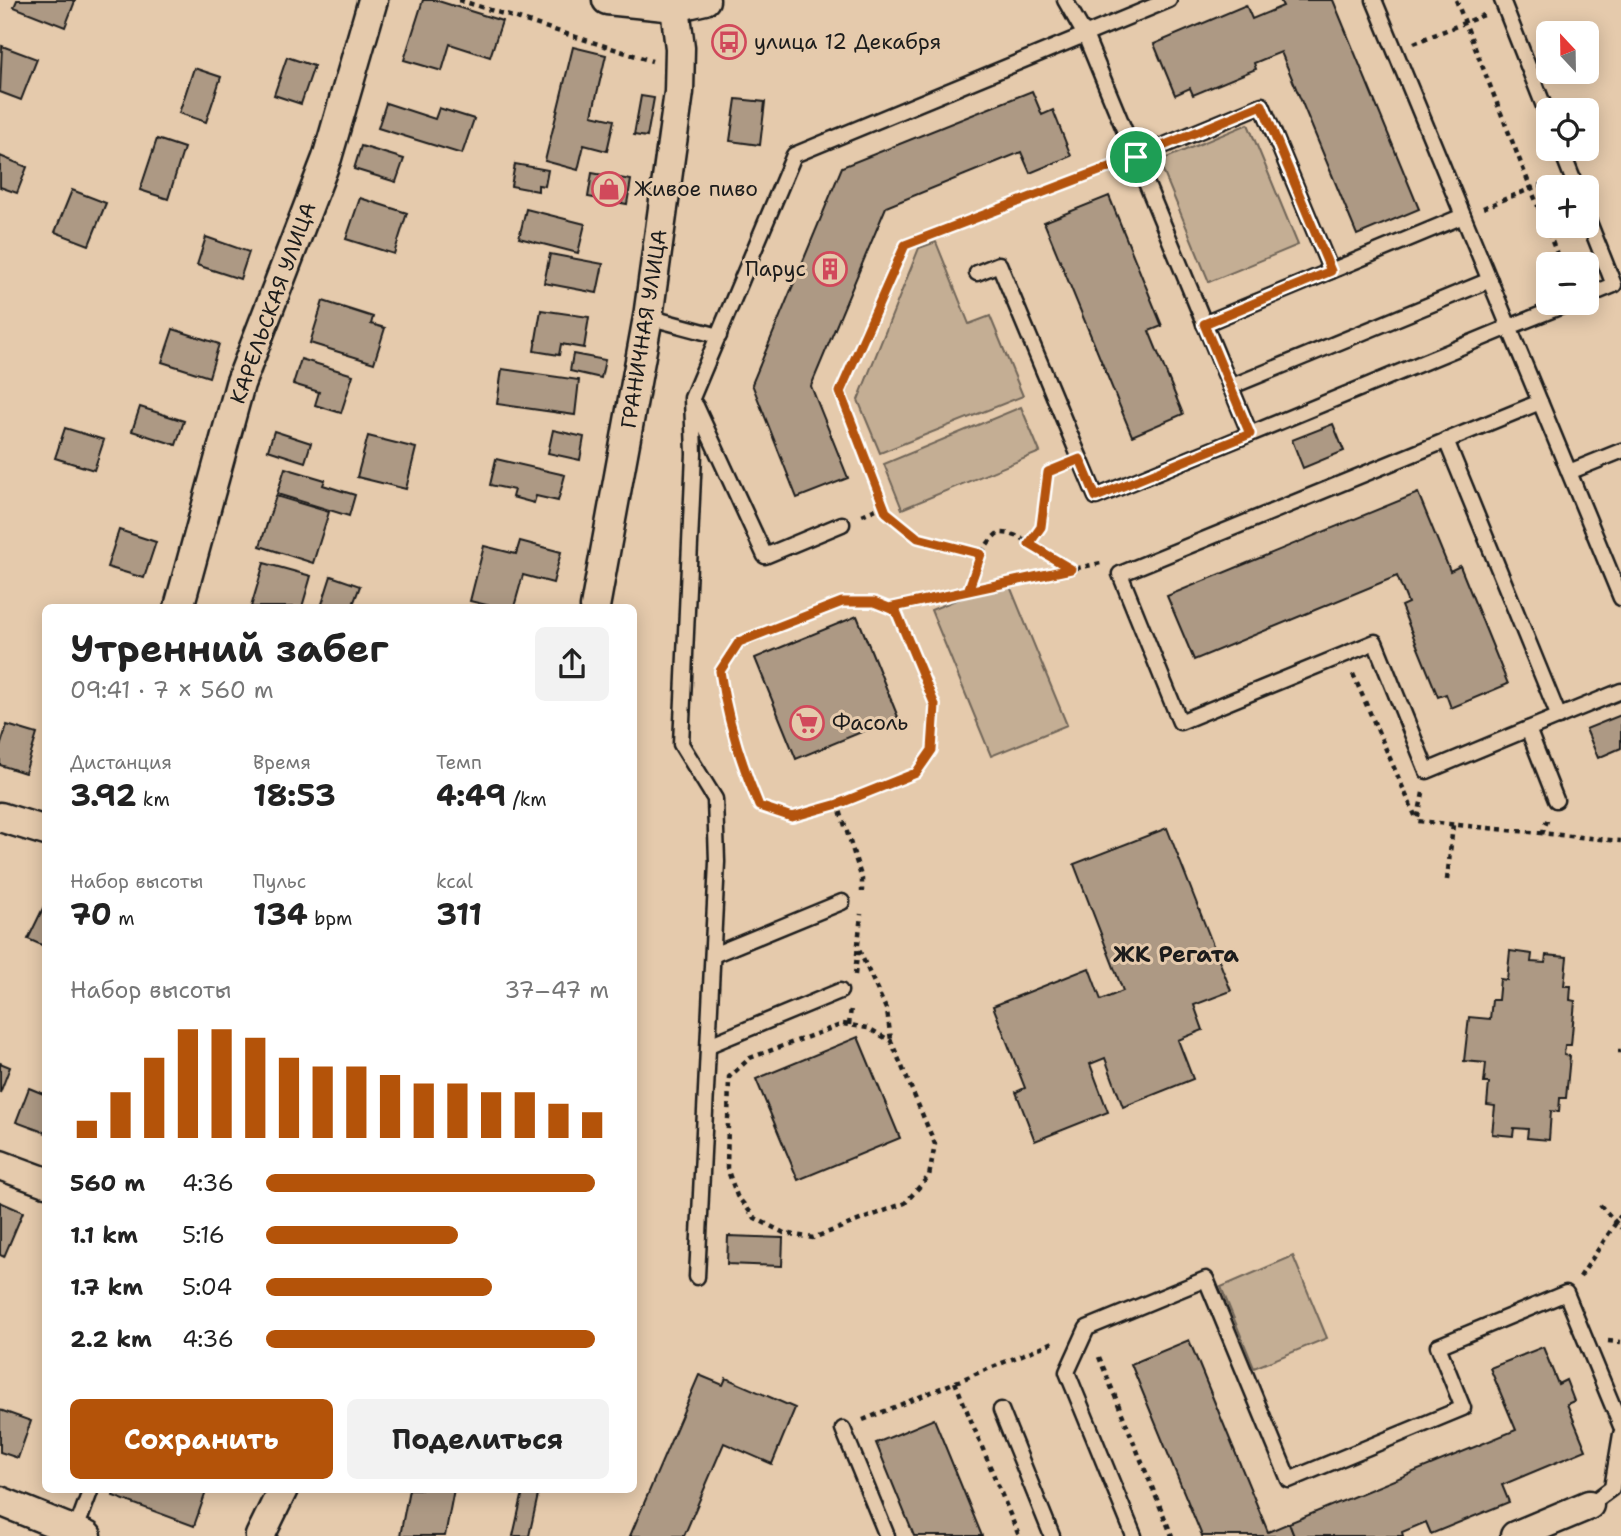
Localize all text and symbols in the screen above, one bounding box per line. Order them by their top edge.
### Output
north arrow [1536,21,1600,84]
map controls [1536,21,1599,315]
bus stop icon: улица 12 Декабря [710,23,748,61]
place label: улица 12 Декабря [754,28,941,56]
button: locate [1536,98,1599,161]
pin [1106,127,1166,187]
icon: arrive [1117,138,1155,176]
shop icon: Живое пиво [590,170,628,208]
place label: Живое пиво [634,175,758,203]
button: + [1536,175,1599,238]
street label: КАРЕЛЬСКАЯ УЛИЦА [224,198,322,408]
street label: ГРАНИЧНАЯ УЛИЦА [614,227,674,431]
building icon: Парус [811,250,849,288]
button: − [1536,252,1599,315]
place label: Парус [745,255,806,283]
text: Утренний забег [70,623,388,674]
button: share [535,627,609,701]
text: 09:41 · 7 × 560 m [70,675,274,705]
supermarket icon: Фасоль [788,704,826,742]
place label: Фасоль [832,709,908,737]
text: Дистанция [70,750,172,775]
text: Время [253,750,311,775]
text: Темп [436,750,482,775]
text: 3.92 [70,775,136,816]
text: 18:53 [253,775,336,816]
text: 4:49 [436,775,506,816]
text: km [136,787,170,812]
text: /km [506,787,547,812]
text: Набор высоты [70,869,203,894]
text: Пульс [253,869,306,894]
text: kcal [436,869,473,894]
text: 70 [70,894,112,935]
text: 134 [253,894,308,935]
text: 311 [436,894,482,935]
text: m [112,906,135,931]
text: bpm [308,906,352,931]
district label: ЖК Регата [1113,939,1239,969]
text: Набор высоты [70,975,231,1005]
text: 37–47 m [504,975,609,1005]
text: 560 m [70,1168,145,1198]
text: 4:36 [182,1168,234,1198]
text: 1.1 km [70,1220,138,1250]
text: 5:16 [182,1220,225,1250]
text: 1.7 km [70,1272,143,1302]
text: 5:04 [182,1272,232,1302]
text: 2.2 km [70,1324,152,1354]
text: 4:36 [182,1324,234,1354]
button: Сохранить [70,1399,333,1479]
button: Поделиться [347,1399,609,1479]

